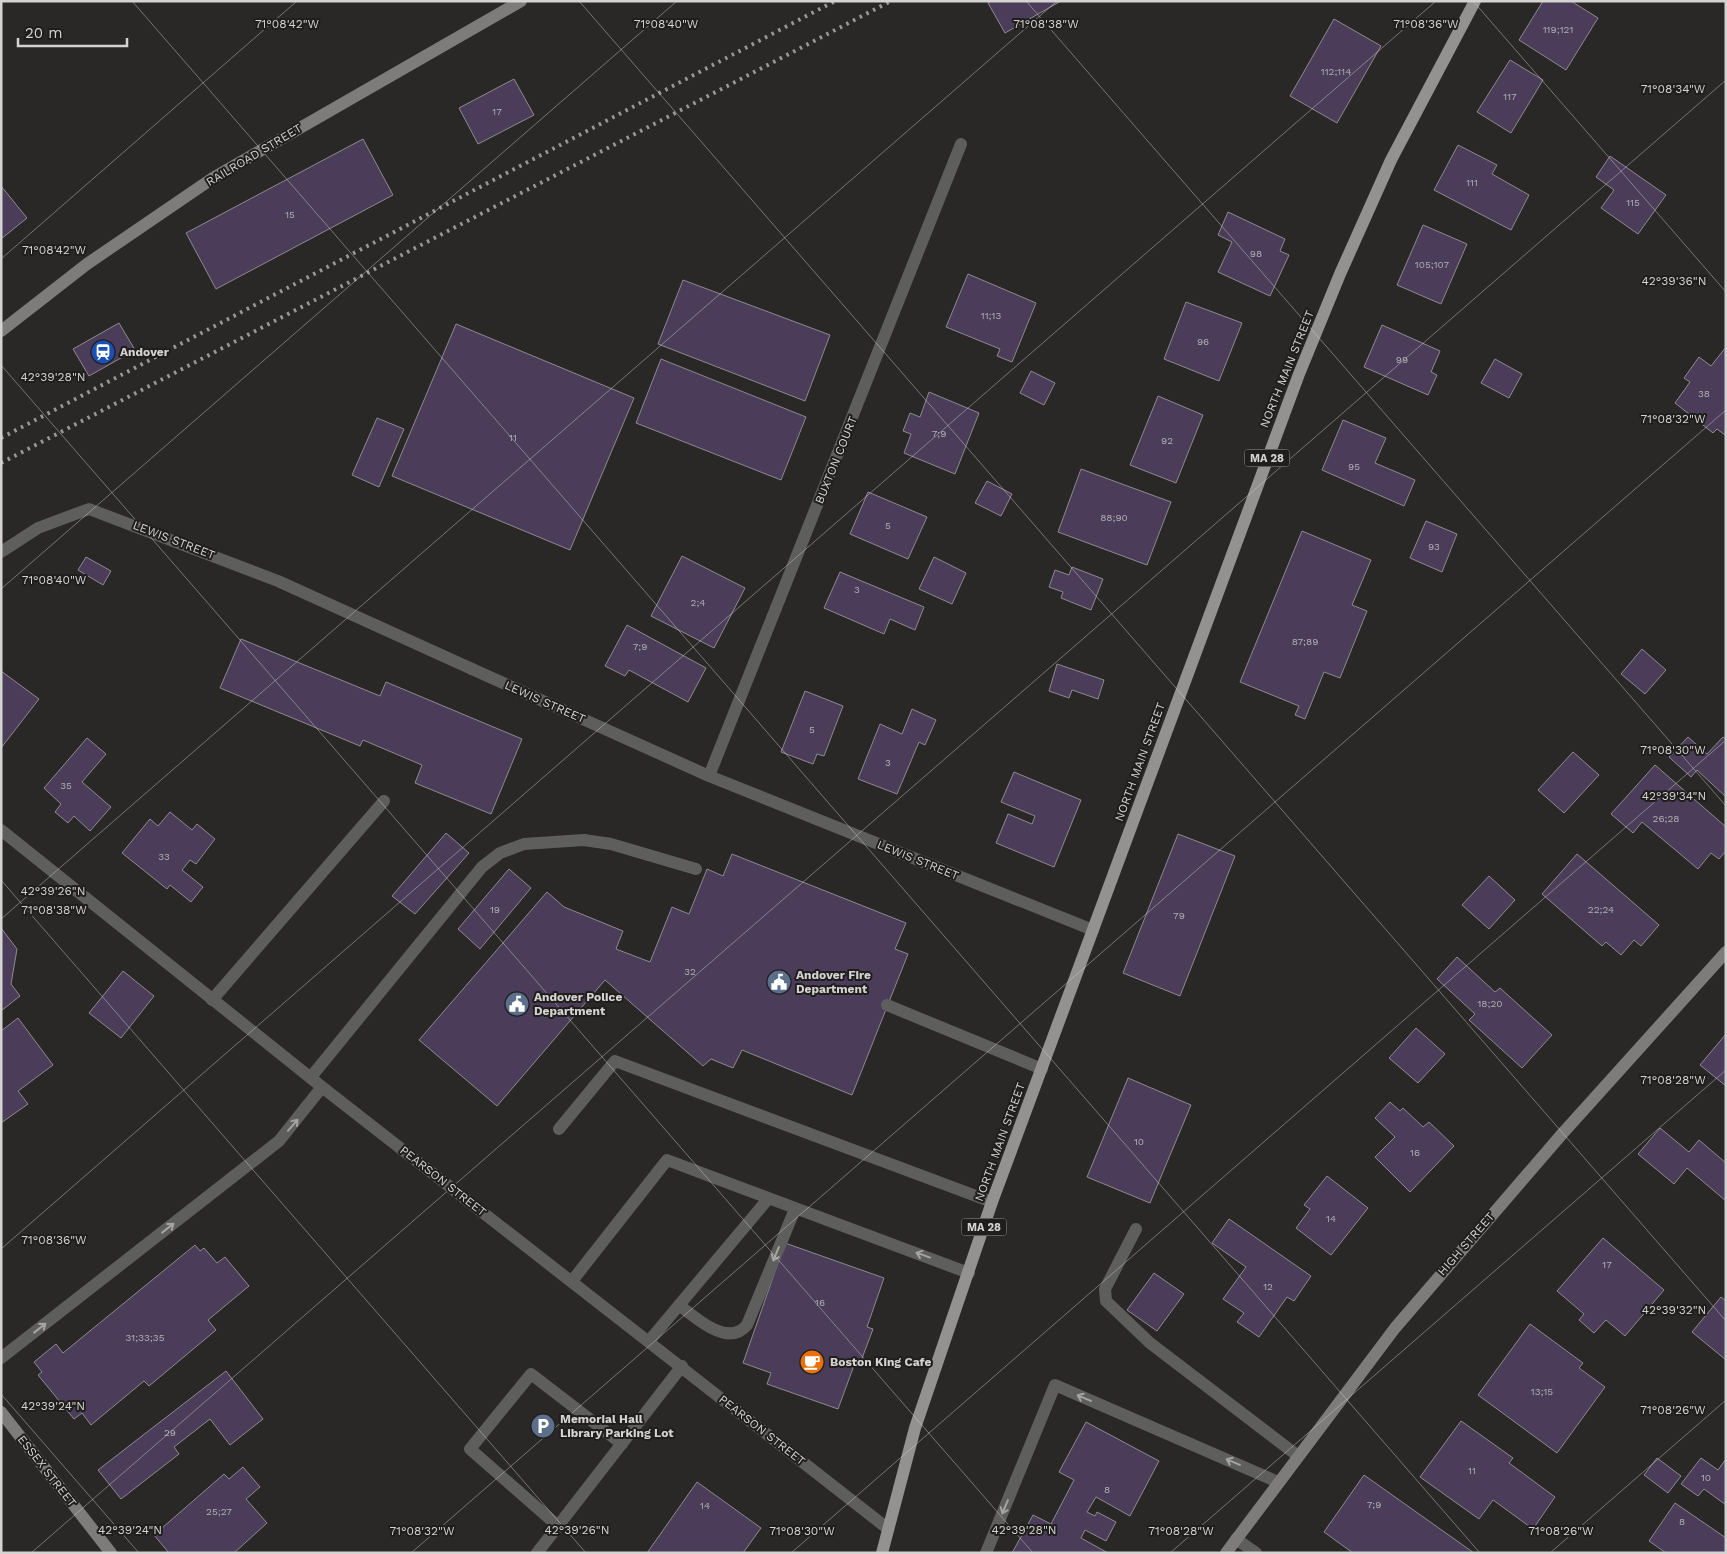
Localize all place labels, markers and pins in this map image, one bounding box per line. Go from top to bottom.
station icon: Andover [90,339,116,365]
place label: Andover [120,345,170,359]
place label: Andover Fire Department [796,968,871,996]
public building icon: Andover Fire Department [766,969,792,995]
place label: Andover Police Department [534,990,622,1018]
public building icon: Andover Police Department [504,991,530,1017]
cafe icon: Boston King Cafe [799,1349,825,1375]
place label: Boston King Cafe [830,1355,932,1369]
place label: Memorial Hall Library Parking Lot [560,1412,674,1440]
parking icon: Memorial Hall Library Parking Lot [530,1413,556,1439]

